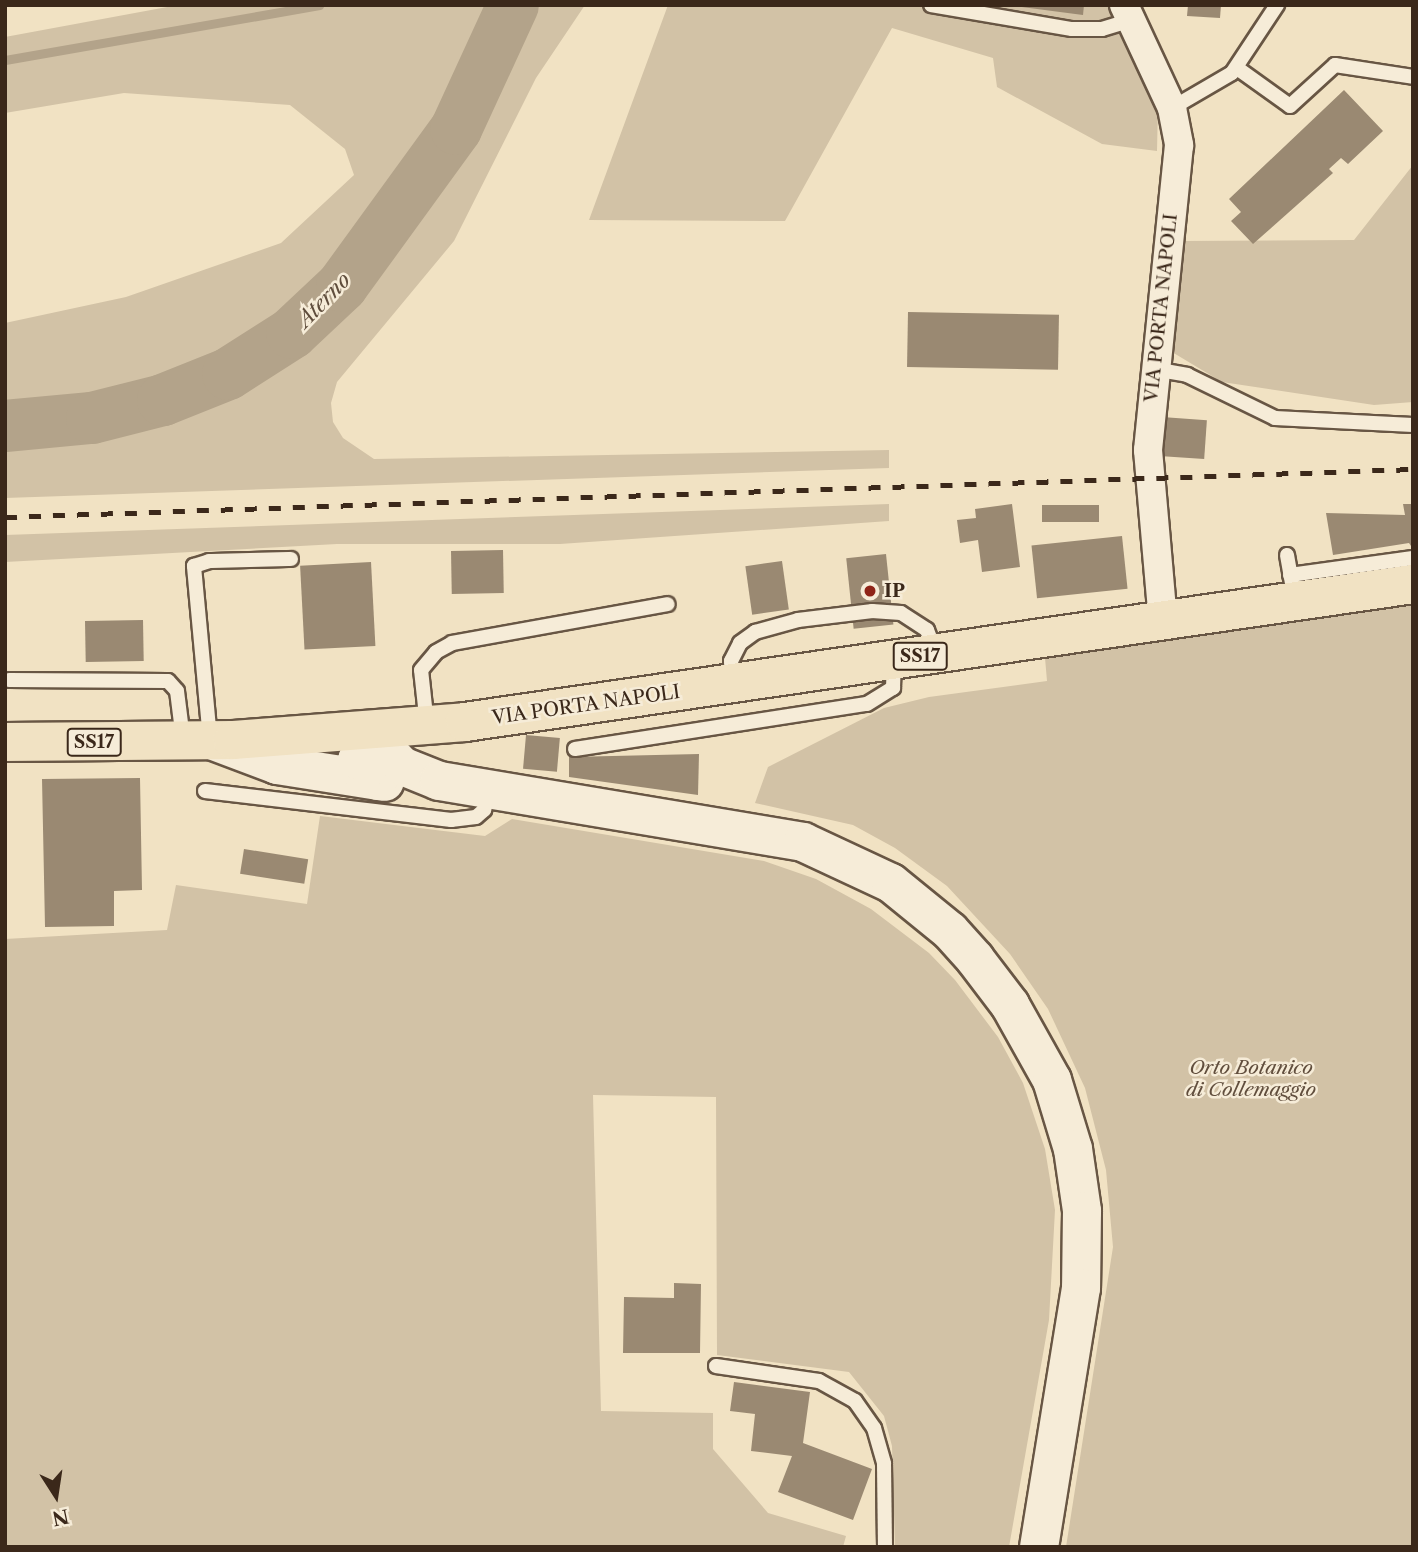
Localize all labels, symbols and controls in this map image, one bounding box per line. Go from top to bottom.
street label: VIA PORTA NAPOLI [1140,212,1182,404]
water label: Aterno [292,268,356,332]
place label: IP [884,580,905,602]
marker: IP [862,583,878,599]
road number: SS17 [892,642,948,670]
street label: VIA PORTA NAPOLI [490,680,682,730]
road number: SS17 [66,728,122,756]
park label: Orto Botanico di Collemaggio [1186,1057,1316,1101]
north arrow [21,1461,91,1531]
text: N [50,1504,71,1530]

